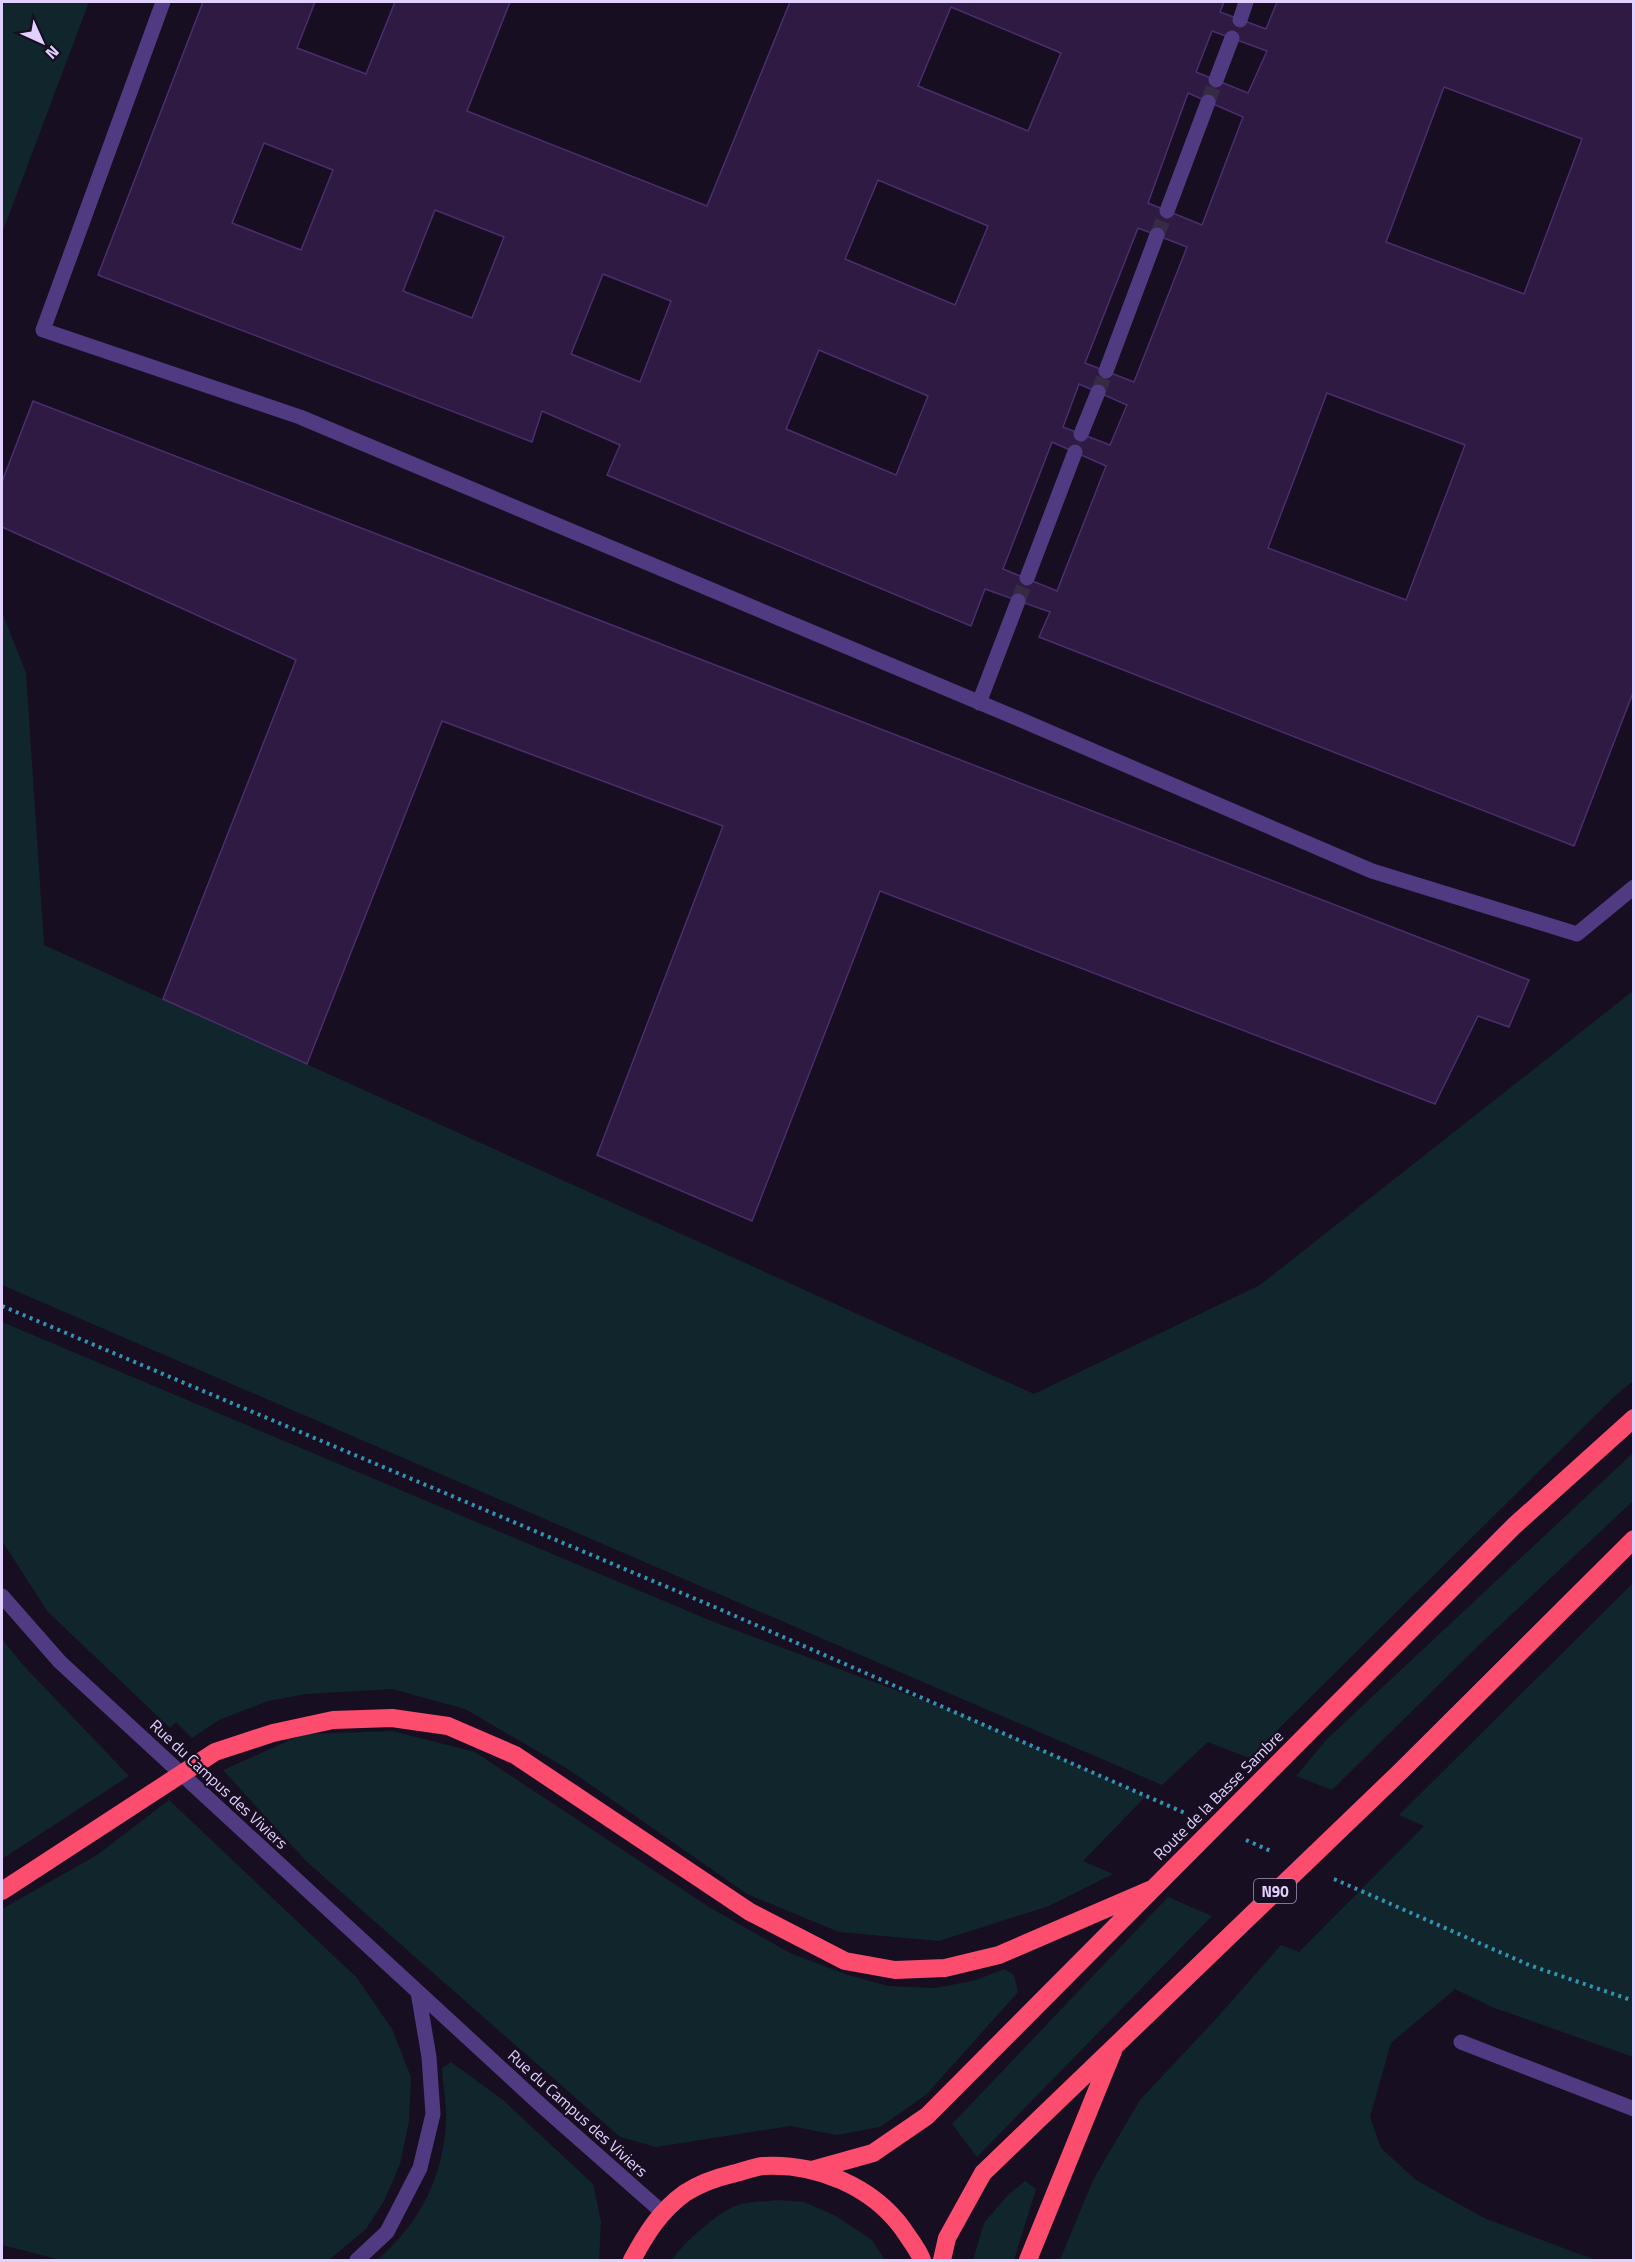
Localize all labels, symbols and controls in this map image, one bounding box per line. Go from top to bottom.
north arrow [12,12,72,72]
text: N [40,40,65,65]
street label: Rue du Campus des Viviers [145,1714,293,1854]
street label: Route de la Basse Sambre [1147,1724,1289,1866]
road number: N90 [1254,1879,1296,1903]
street label: Rue du Campus des Viviers [503,2044,653,2182]

